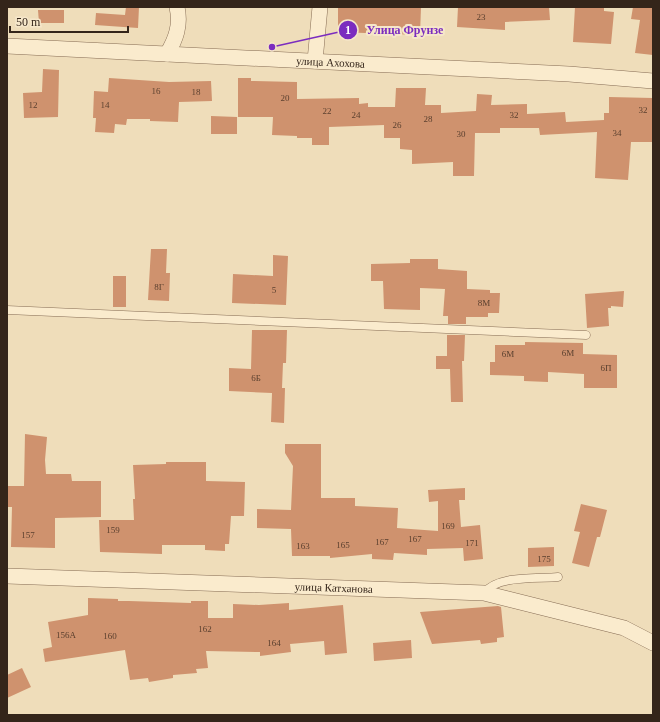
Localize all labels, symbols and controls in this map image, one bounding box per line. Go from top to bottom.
scale bar [10,8,128,34]
house number: 23 [477,12,486,22]
text: 50 m [16,15,41,29]
callout: Улица Фрунзе [338,18,451,42]
text: 1 [345,23,351,37]
text: Улица Фрунзе [367,23,444,37]
street label: улица Ахохова [296,54,365,70]
house number: 16 [152,86,161,96]
house number: 18 [192,87,201,97]
house number: 20 [281,93,290,103]
house number: 12 [29,100,38,110]
house number: 14 [101,100,110,110]
house number: 32 [639,105,648,115]
house number: 22 [323,106,332,116]
house number: 24 [352,110,361,120]
house number: 32 [510,110,519,120]
house number: 28 [424,114,433,124]
house number: 26 [393,120,402,130]
house number: 34 [613,128,622,138]
house number: 30 [457,129,466,139]
house number: 8Г [154,282,164,292]
house number: 5 [272,285,277,295]
house number: 8М [478,298,490,308]
house number: 6М [562,348,574,358]
house number: 6М [502,349,514,359]
house number: 6П [601,363,612,373]
house number: 6Б [251,373,261,383]
house number: 169 [441,521,455,531]
house number: 159 [106,525,120,535]
house number: 157 [21,530,35,540]
house number: 167 [408,534,422,544]
house number: 167 [375,537,389,547]
house number: 171 [465,538,479,548]
house number: 165 [336,540,350,550]
house number: 163 [296,541,310,551]
house number: 175 [537,554,551,564]
street label: улица Катханова [295,580,373,595]
house number: 162 [198,624,212,634]
house number: 156А [56,630,77,640]
house number: 160 [103,631,117,641]
house number: 164 [267,638,281,648]

